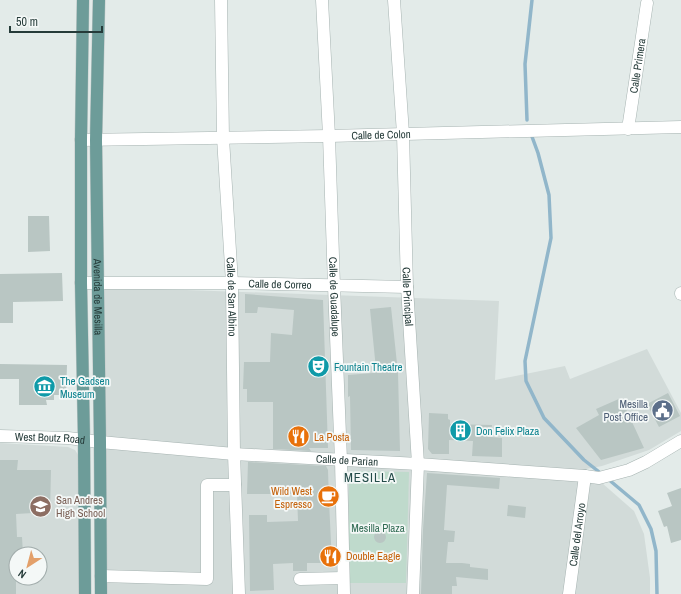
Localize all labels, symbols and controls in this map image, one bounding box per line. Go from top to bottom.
scale bar [10,8,102,34]
text: 50 m [16,14,38,30]
street label: Calle Primera [626,37,649,94]
street label: Calle de Colon [351,127,411,142]
street label: Avenida de Mesilla [91,257,106,335]
street label: Calle de San Albino [223,257,240,337]
street label: Calle de Guadalupe [326,257,343,337]
street label: Calle Principal [399,267,416,326]
street label: Calle de Correo [248,276,312,292]
theatre icon: Fountain Theatre [305,354,331,380]
place label: Fountain Theatre [334,360,403,374]
museum icon: The Gadsen Museum [32,374,58,400]
place label: The Gadsen Museum [60,374,110,401]
place label: Mesilla Post Office [604,397,648,424]
public building icon: Mesilla Post Office [650,397,676,423]
building icon: Don Felix Plaza [447,418,473,444]
restaurant icon: La Posta [285,424,311,450]
place label: Don Felix Plaza [476,424,539,438]
street label: West Boutz Road [15,429,86,447]
place label: La Posta [314,430,350,444]
street label: Calle de Parian [316,451,379,469]
district label: MESILLA [344,469,396,486]
place label: Wild West Espresso [271,484,312,511]
cafe icon: Wild West Espresso [315,484,341,510]
school or university icon: San Andres High School [27,493,53,519]
place label: San Andres High School [56,493,105,520]
street label: Calle del Arroyo [566,502,588,567]
park label: Mesilla Plaza [351,521,405,535]
restaurant icon: Double Eagle [317,543,343,569]
north arrow [8,546,48,586]
place label: Double Eagle [346,549,400,563]
text: N [15,567,29,582]

